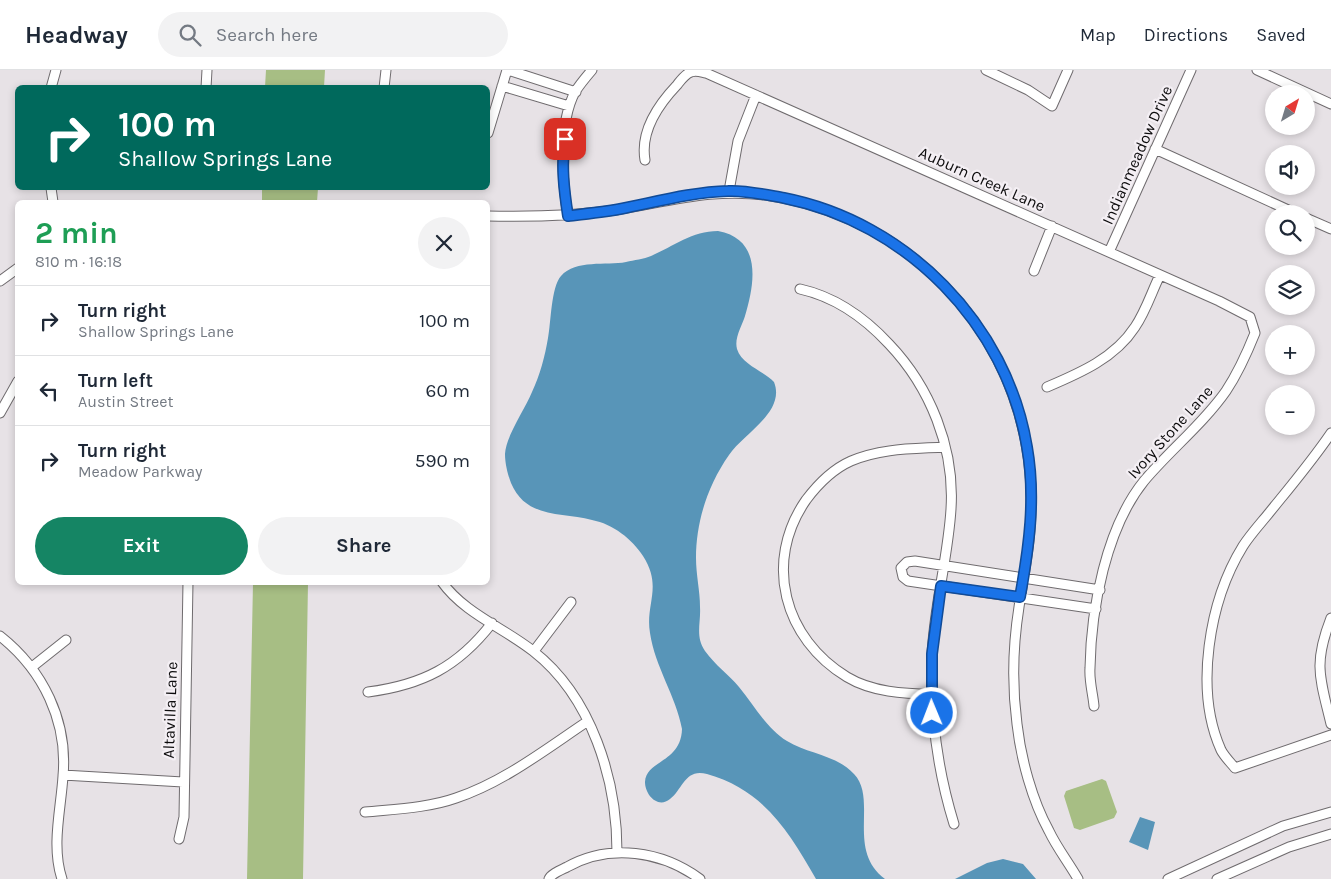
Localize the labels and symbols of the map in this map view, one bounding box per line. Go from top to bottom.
street label: Indianmeadow Drive [1098,83,1176,227]
north arrow [1265,85,1315,135]
pin [544,118,586,160]
street label: Auburn Creek Lane [916,143,1048,215]
street label: Ivory Stone Lane [1123,382,1217,482]
street label: Altavilla Lane [159,661,181,759]
position arrow [905,686,957,738]

